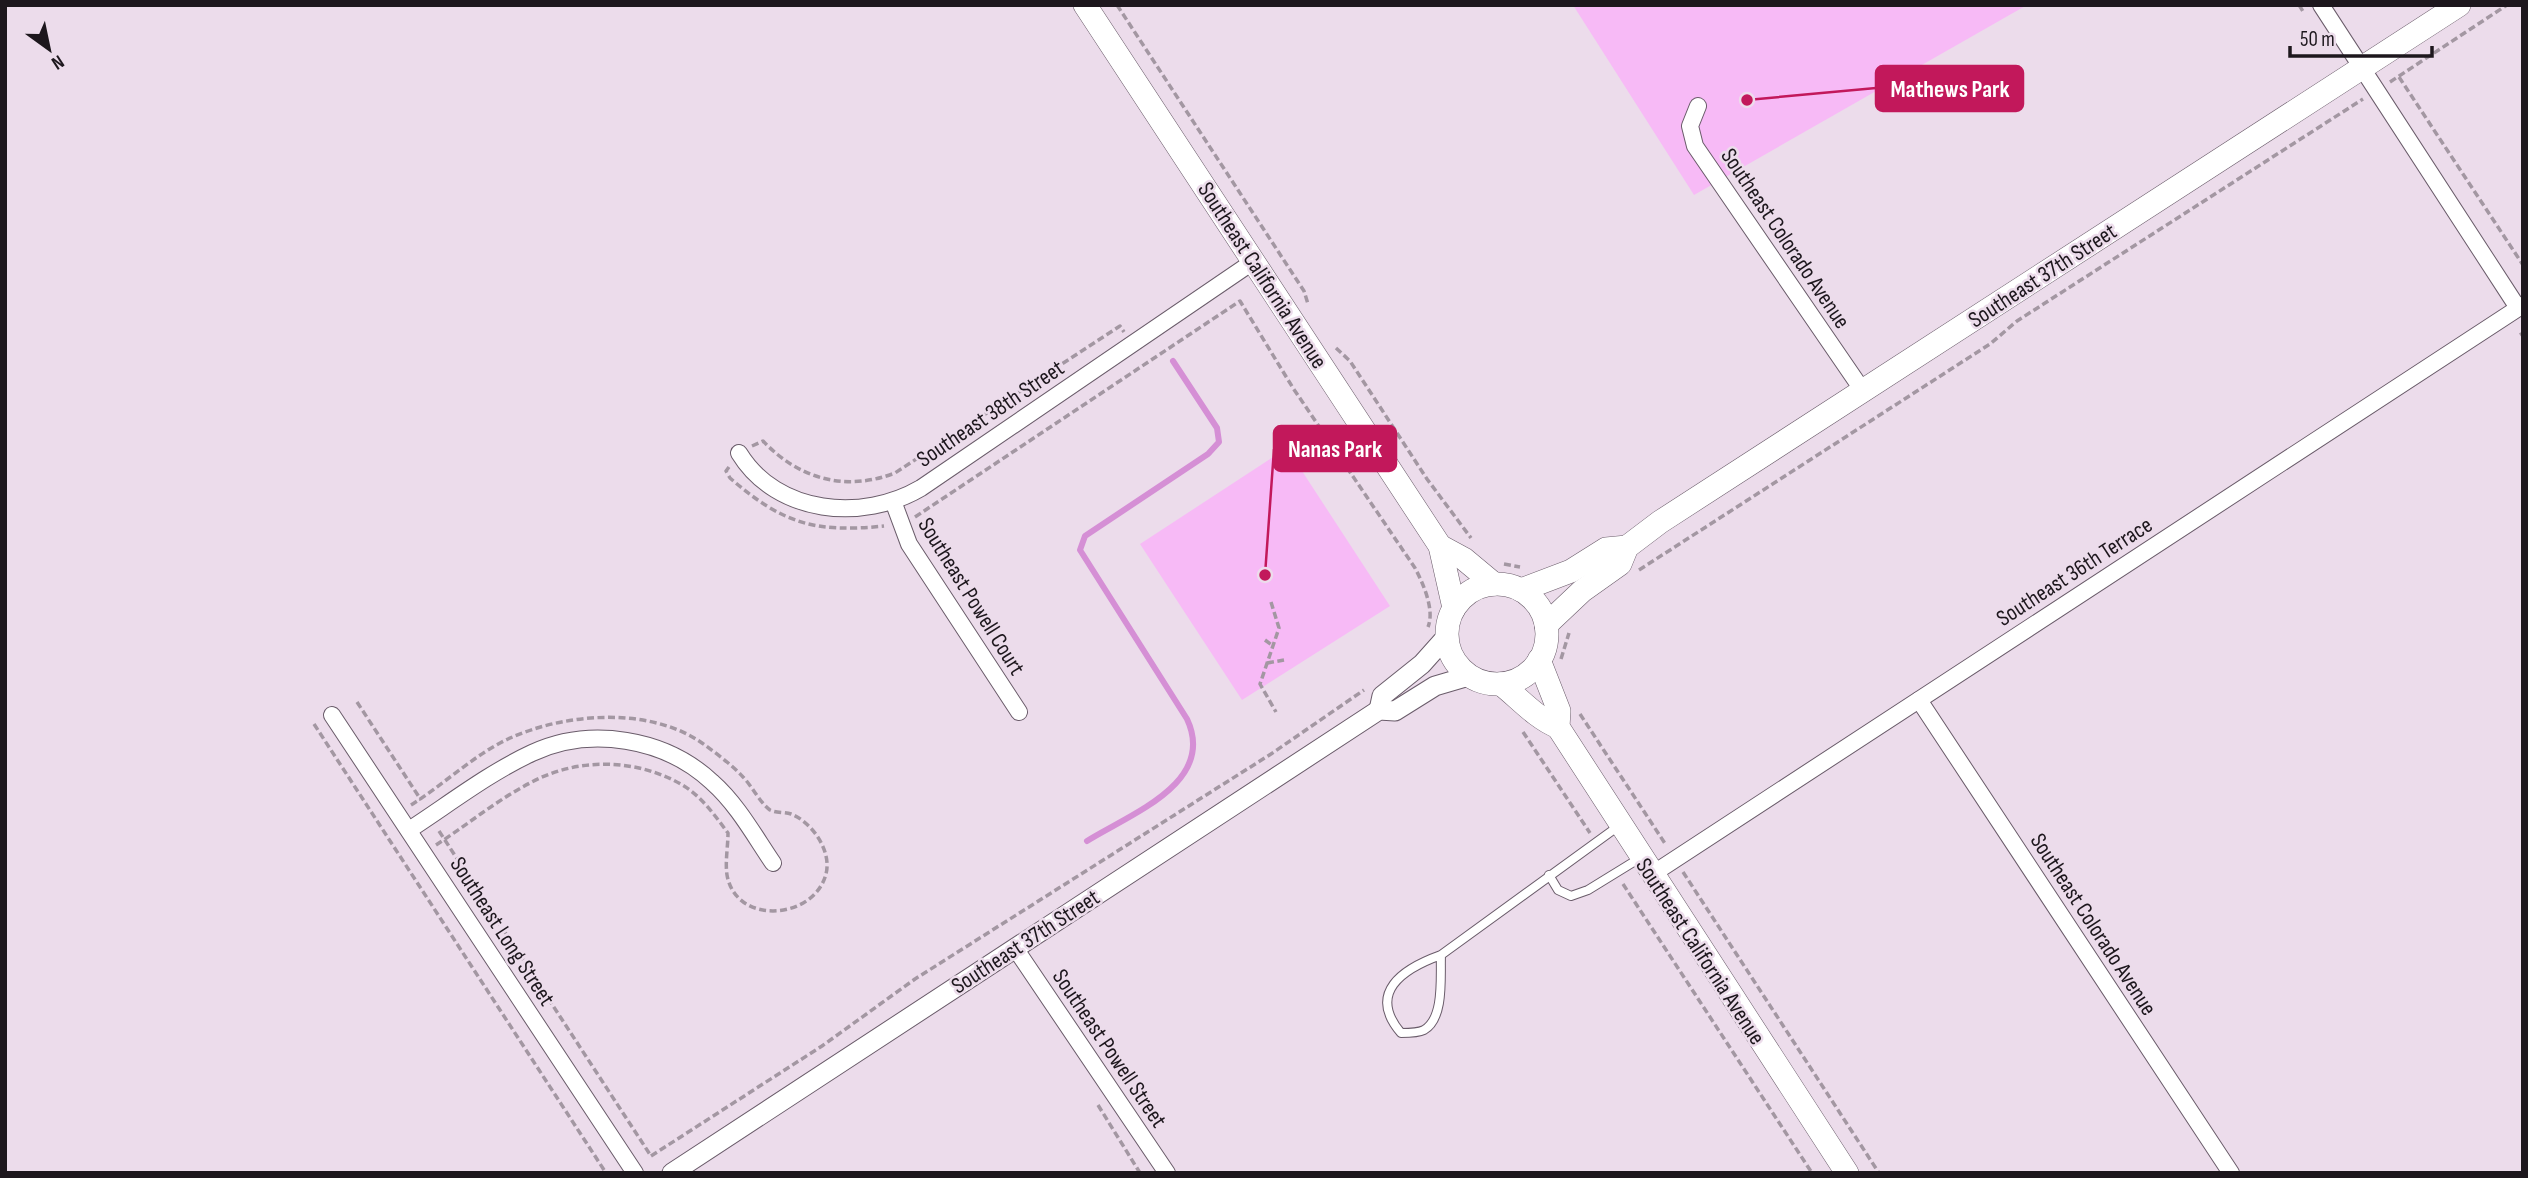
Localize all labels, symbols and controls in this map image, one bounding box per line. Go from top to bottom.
north arrow [14,14,84,84]
scale bar [2290,14,2432,58]
text: 50 m [2300,27,2335,52]
text: N [47,50,68,74]
callout: Mathews Park [1876,66,2023,111]
text: Mathews Park [1890,75,2010,104]
street label: Southeast Colorado Avenue [1714,143,1856,334]
street label: Southeast California Avenue [1191,177,1333,374]
street label: Southeast 37th Street [1963,218,2122,334]
street label: Southeast 38th Street [912,354,1070,473]
callout: Nanas Park [1274,426,1396,471]
text: Nanas Park [1288,435,1382,464]
street label: Southeast 36th Terrace [1991,511,2158,633]
street label: Southeast Powell Court [911,513,1031,680]
street label: Southeast Colorado Avenue [2024,828,2162,1021]
street label: Southeast Long Street [444,852,561,1011]
street label: Southeast California Avenue [1629,853,1771,1050]
street label: Southeast 37th Street [946,884,1105,1000]
street label: Southeast Powell Street [1046,964,1172,1133]

